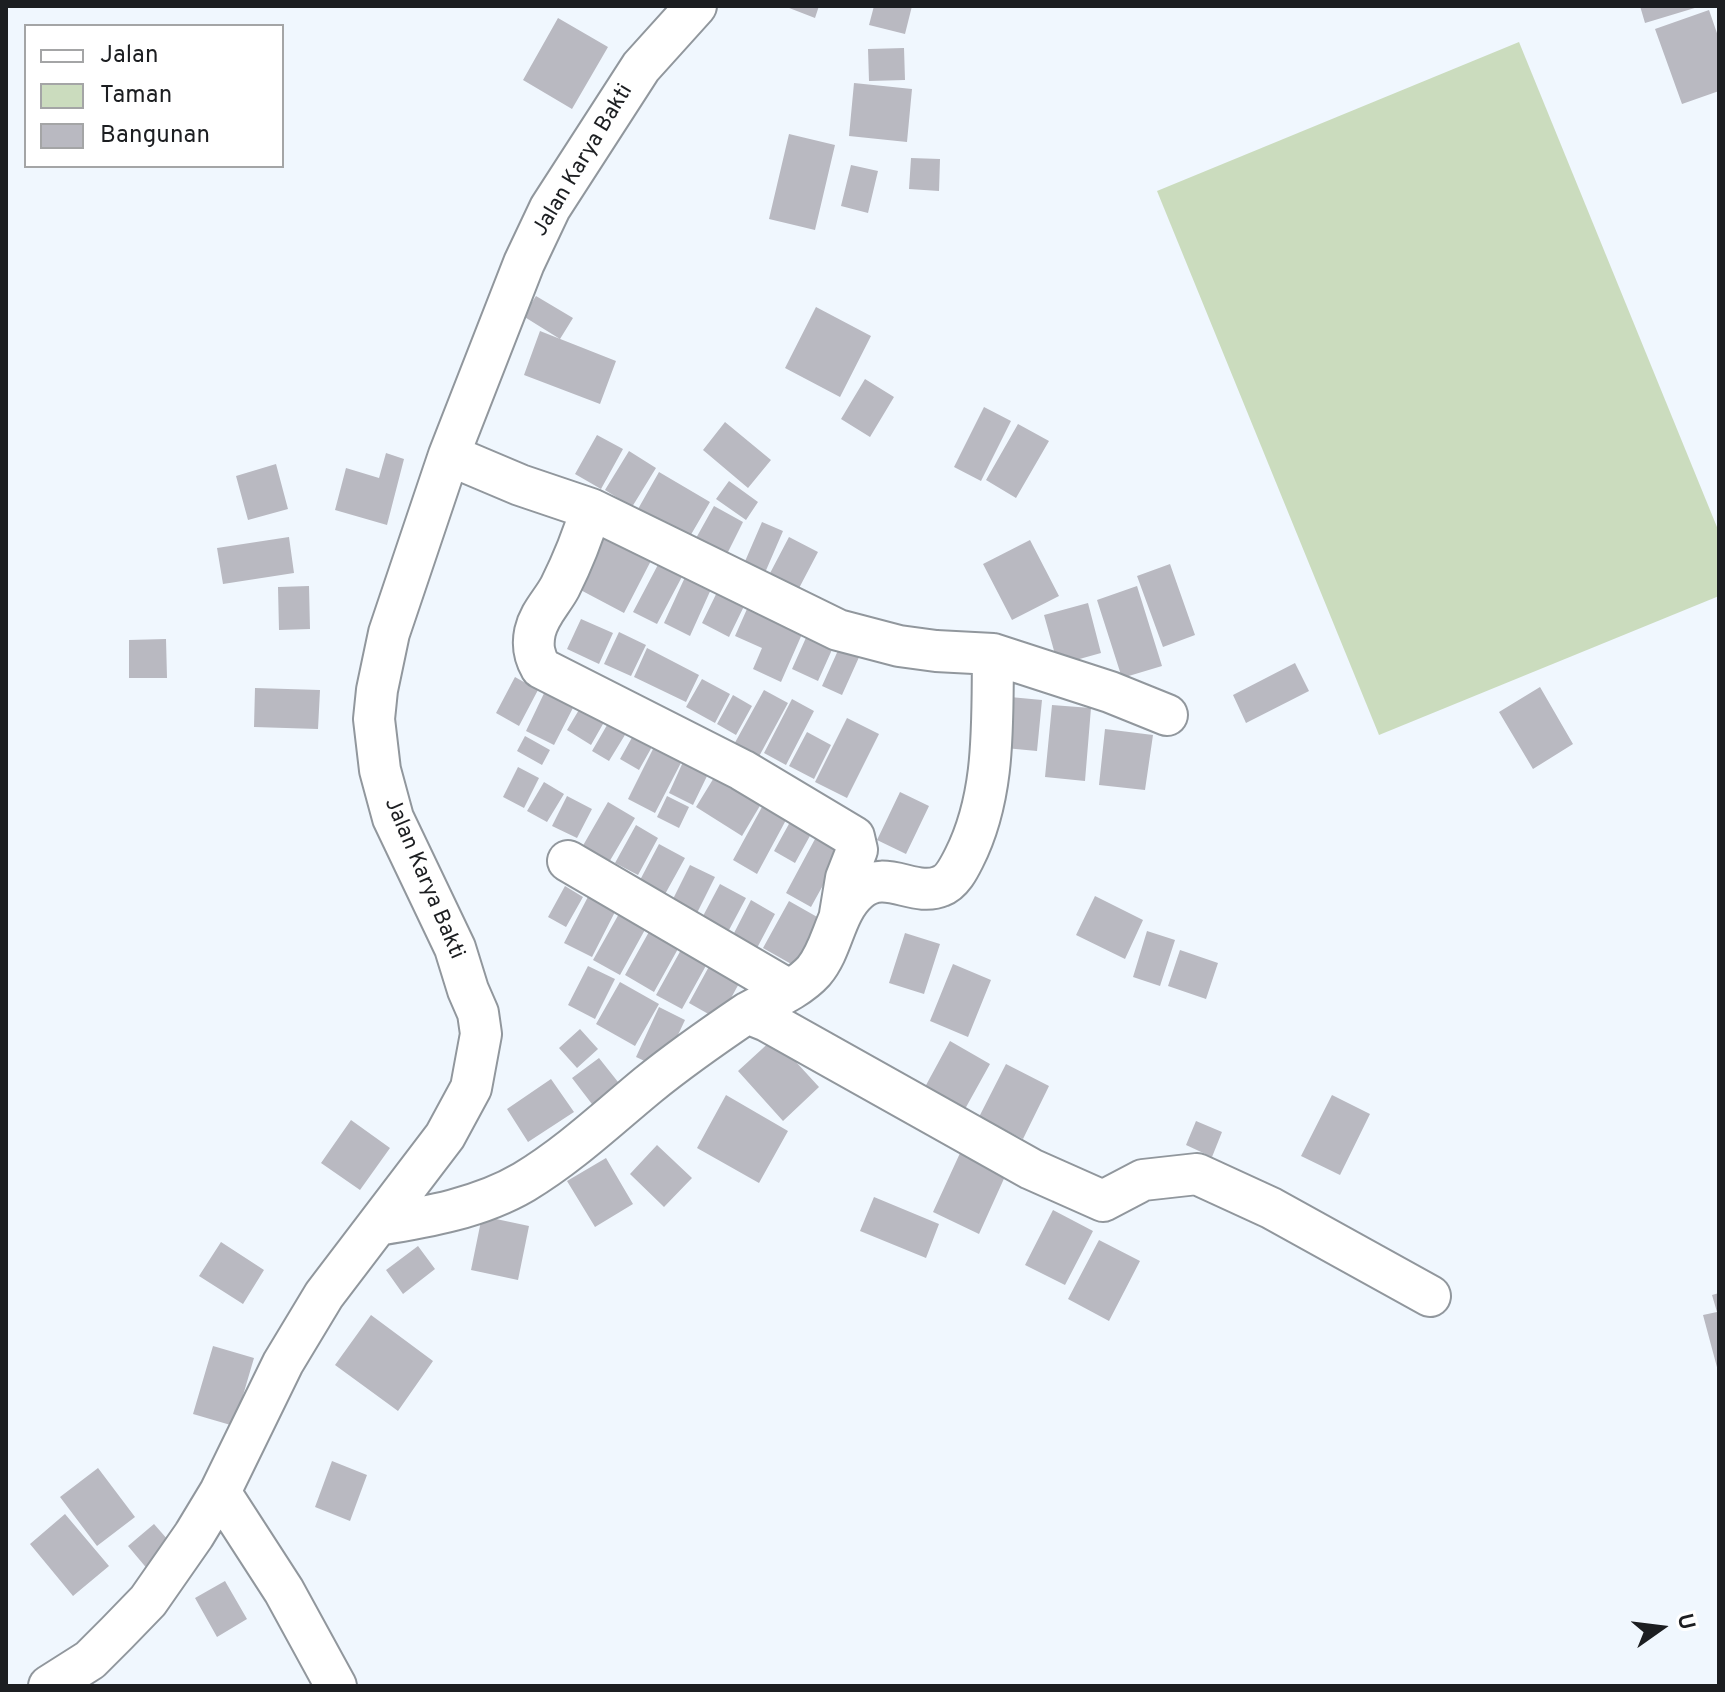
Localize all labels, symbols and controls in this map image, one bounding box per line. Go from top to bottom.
legend [24,24,284,168]
text: Jalan [100,41,158,71]
street label: Jalan Karya Bakti [528,80,640,242]
text: Taman [100,81,172,111]
text: Bangunan [100,121,210,151]
street label: Jalan Karya Bakti [377,794,469,964]
north arrow [1621,1588,1701,1668]
text: U [1670,1611,1700,1633]

